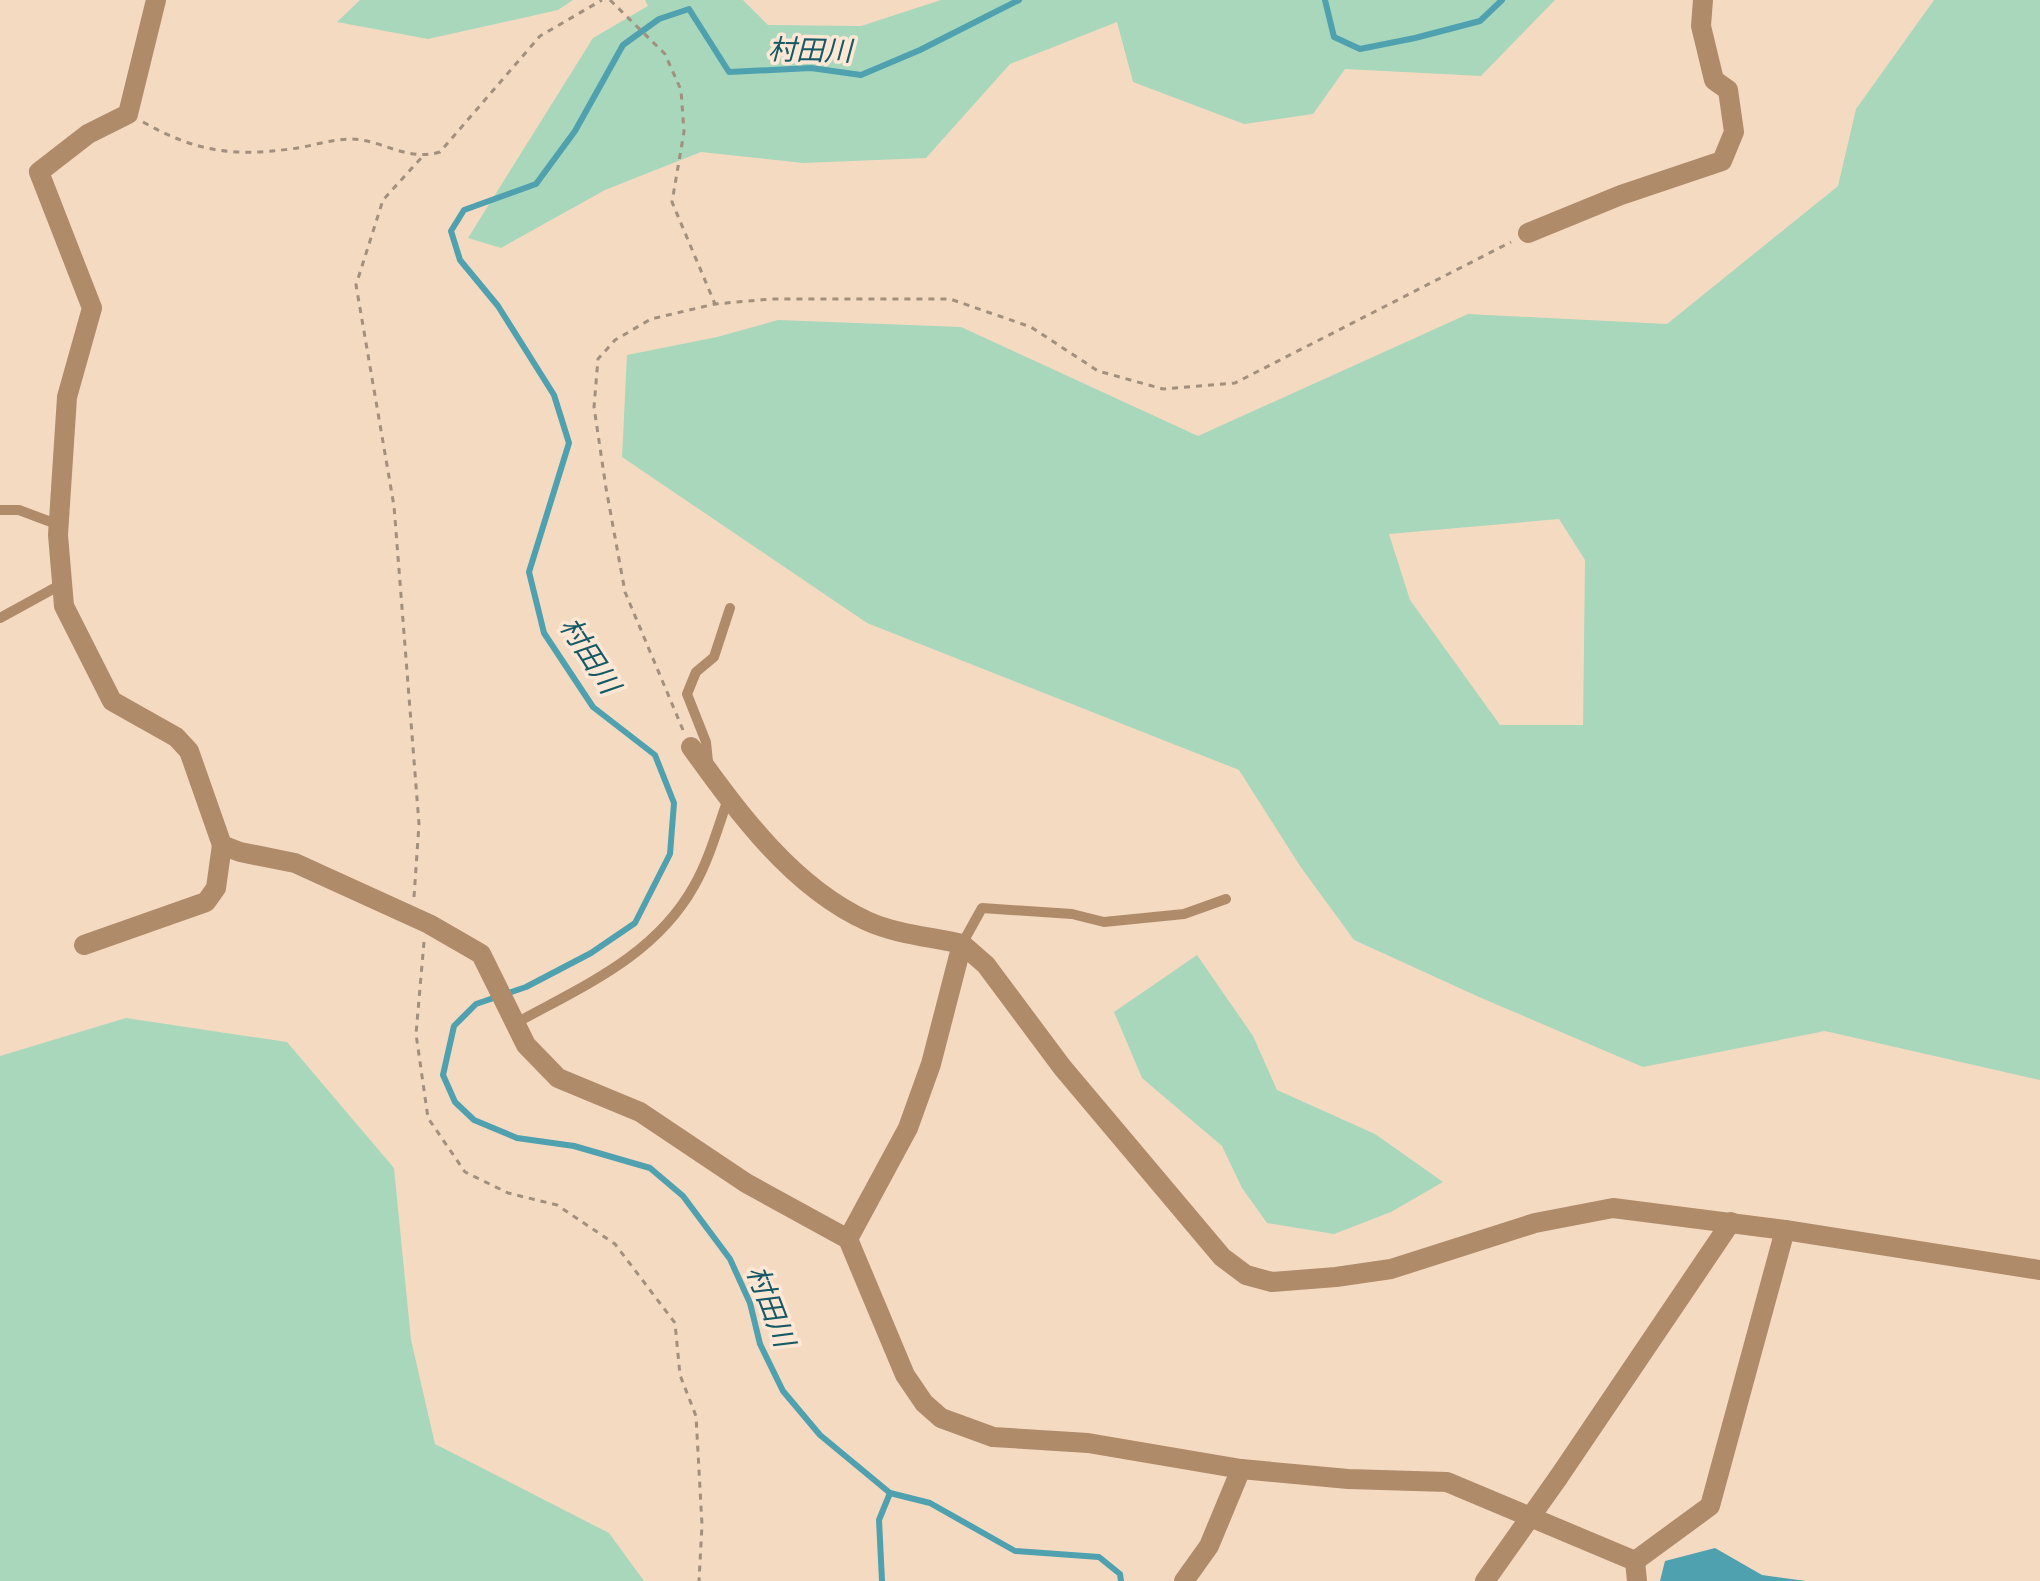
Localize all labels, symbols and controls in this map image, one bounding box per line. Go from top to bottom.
water label: 村田川 [768,33,855,68]
water label: 村田川 [553,611,628,702]
water label: 村田川 [740,1261,802,1354]

